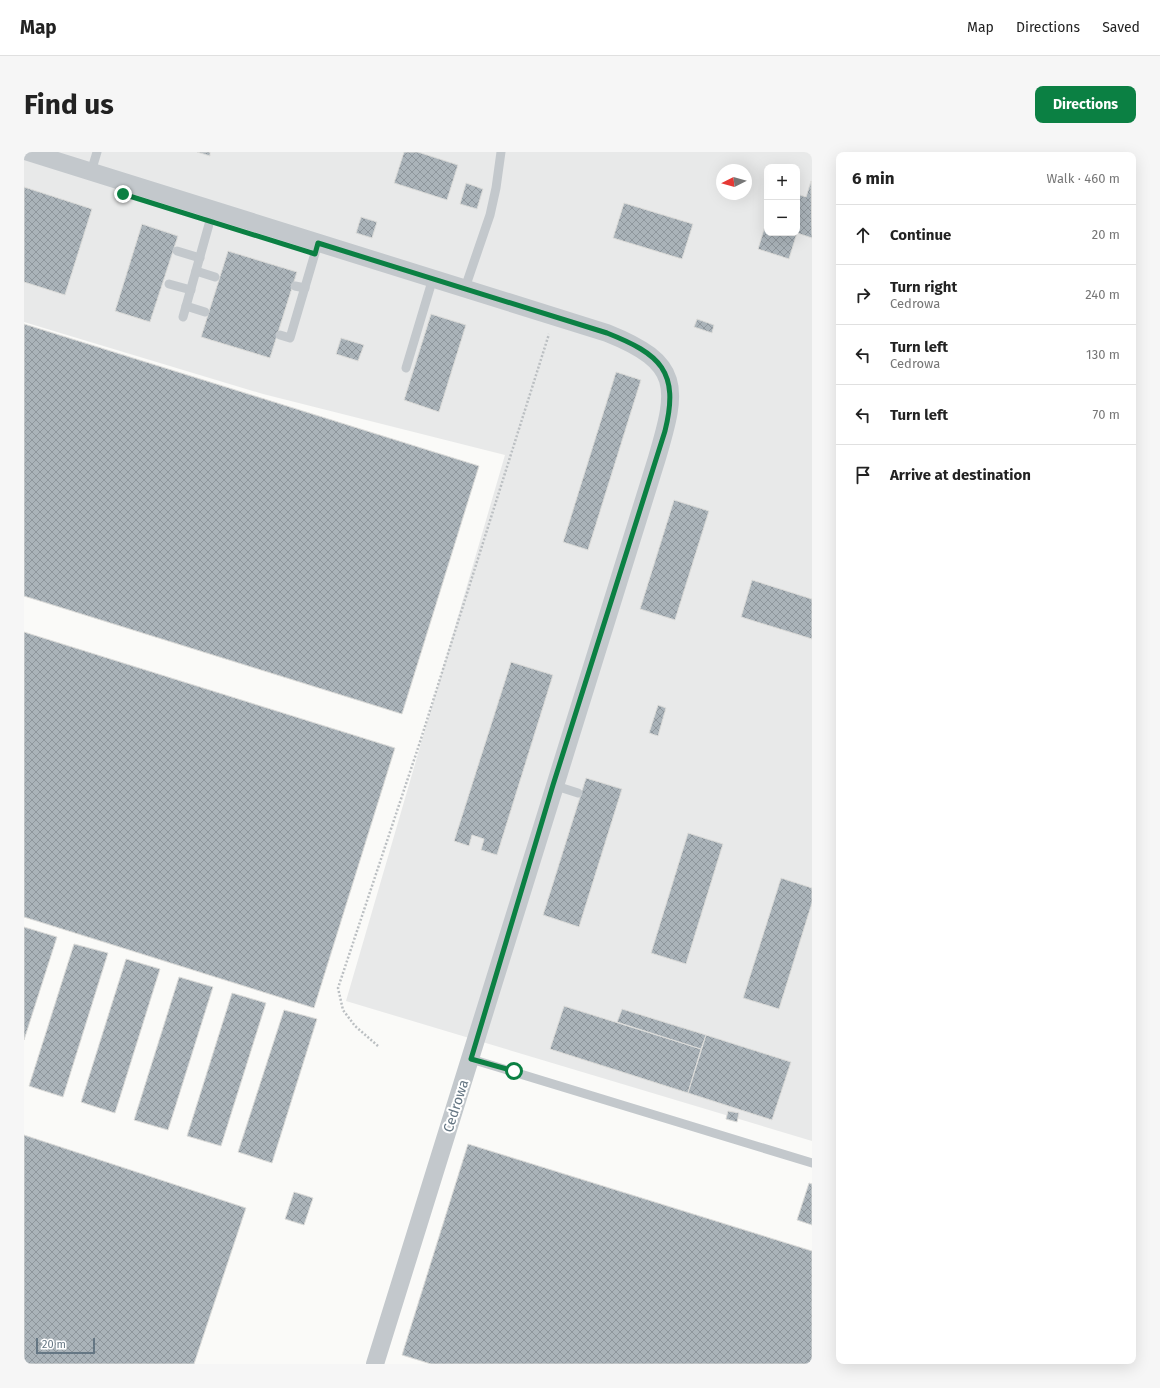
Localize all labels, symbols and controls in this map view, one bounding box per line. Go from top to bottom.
text: Map [20,16,57,39]
text: Map [967,19,994,36]
text: Directions [1016,19,1080,36]
text: Saved [1102,19,1140,36]
button: Directions [1035,86,1136,123]
text: Find us [24,88,114,121]
north arrow [716,164,752,200]
map controls [764,164,800,236]
button: + [764,164,800,200]
text: 6 min [852,168,895,189]
text: Walk · 460 m [1047,171,1120,186]
route end [114,185,132,203]
button: − [764,200,800,236]
icon: ahead [852,224,874,246]
text: Continue [890,226,951,244]
text: 20 m [1092,227,1120,242]
text: Turn right [890,278,957,296]
icon: right [852,284,874,306]
text: 240 m [1085,287,1120,302]
text: Cedrowa [890,296,940,311]
text: Turn left [890,338,948,356]
icon: left [852,344,874,366]
text: 130 m [1086,347,1120,362]
text: Cedrowa [890,356,940,371]
icon: left [852,404,874,426]
text: Turn left [890,406,948,424]
text: 70 m [1093,407,1120,422]
icon: arrive [852,464,874,486]
text: Arrive at destination [890,466,1031,484]
route start [505,1062,523,1080]
street label: Cedrowa [440,1078,472,1134]
scale bar [36,1336,95,1355]
text: 20 m [42,1338,66,1351]

